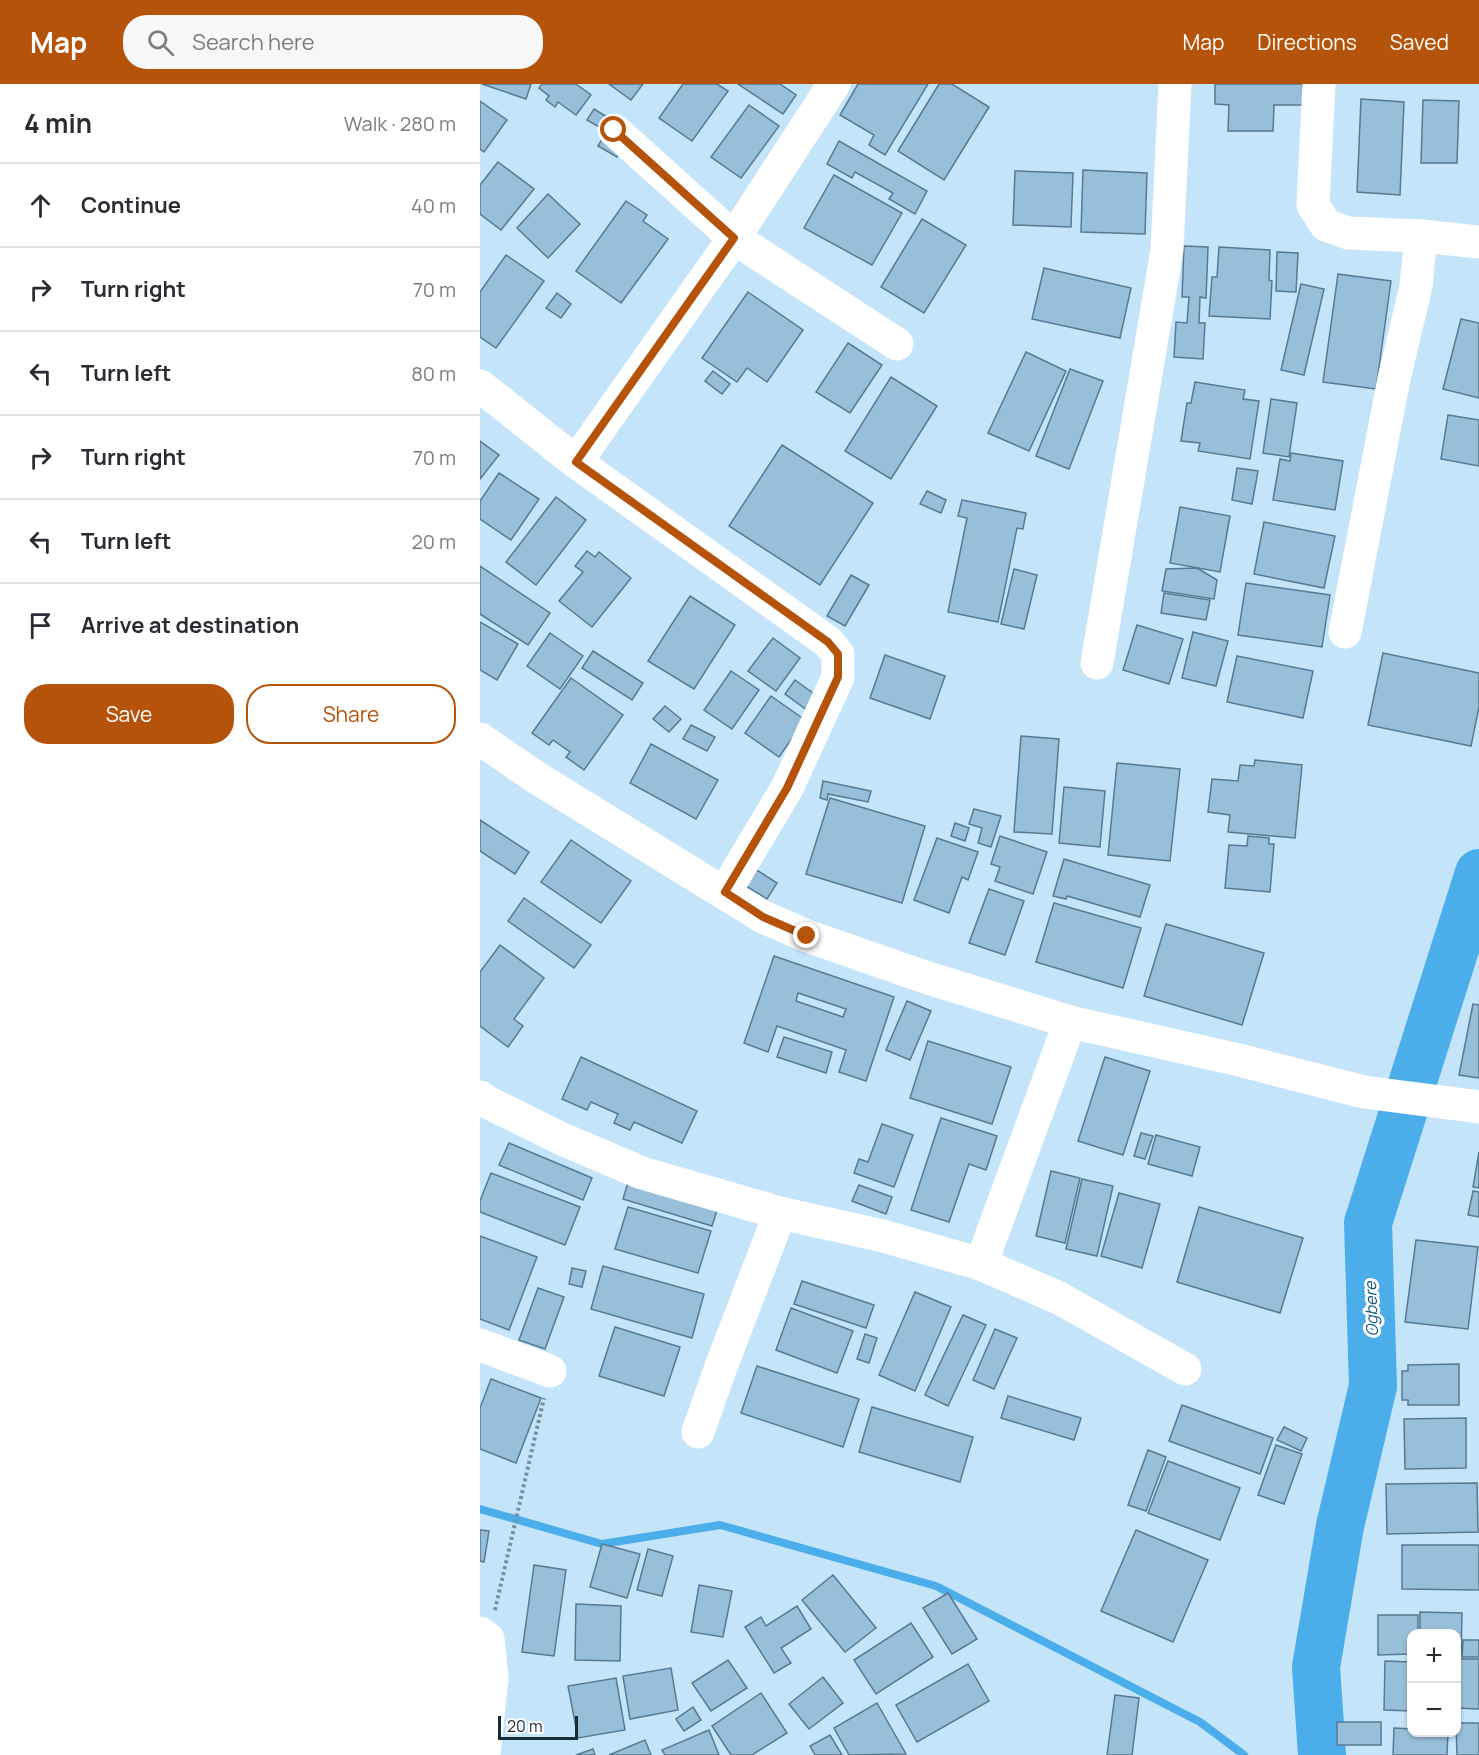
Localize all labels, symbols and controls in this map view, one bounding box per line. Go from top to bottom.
search box [123,15,543,69]
text: Map [30,23,87,61]
icon: search [144,26,177,59]
text: Search here [192,27,315,57]
text: Map [1183,28,1224,56]
text: Directions [1257,28,1357,56]
text: Saved [1390,28,1449,56]
text: 4 min [24,105,92,141]
text: Walk · 280 m [344,110,456,137]
route start [600,116,626,142]
icon: ahead [24,189,57,222]
text: Continue [81,190,181,220]
text: 40 m [411,192,456,219]
icon: right [24,273,57,306]
text: Turn right [81,274,186,304]
text: 70 m [413,276,456,303]
icon: left [24,357,57,390]
text: Turn left [81,358,171,388]
text: 80 m [411,360,456,387]
icon: right [24,441,57,474]
text: Turn right [81,442,186,472]
text: 70 m [413,444,456,471]
icon: left [24,525,57,558]
text: Turn left [81,526,171,556]
text: 20 m [411,528,456,555]
icon: arrive [24,609,57,642]
text: Arrive at destination [81,610,299,640]
button: Save [24,684,234,744]
button: Share [246,684,456,744]
route end [793,922,819,948]
water label: Ogbere [1359,1280,1383,1337]
map controls [1407,1629,1461,1737]
button: + [1407,1629,1461,1683]
button: − [1407,1683,1461,1737]
scale bar [498,1713,578,1740]
text: 20 m [507,1715,543,1737]

